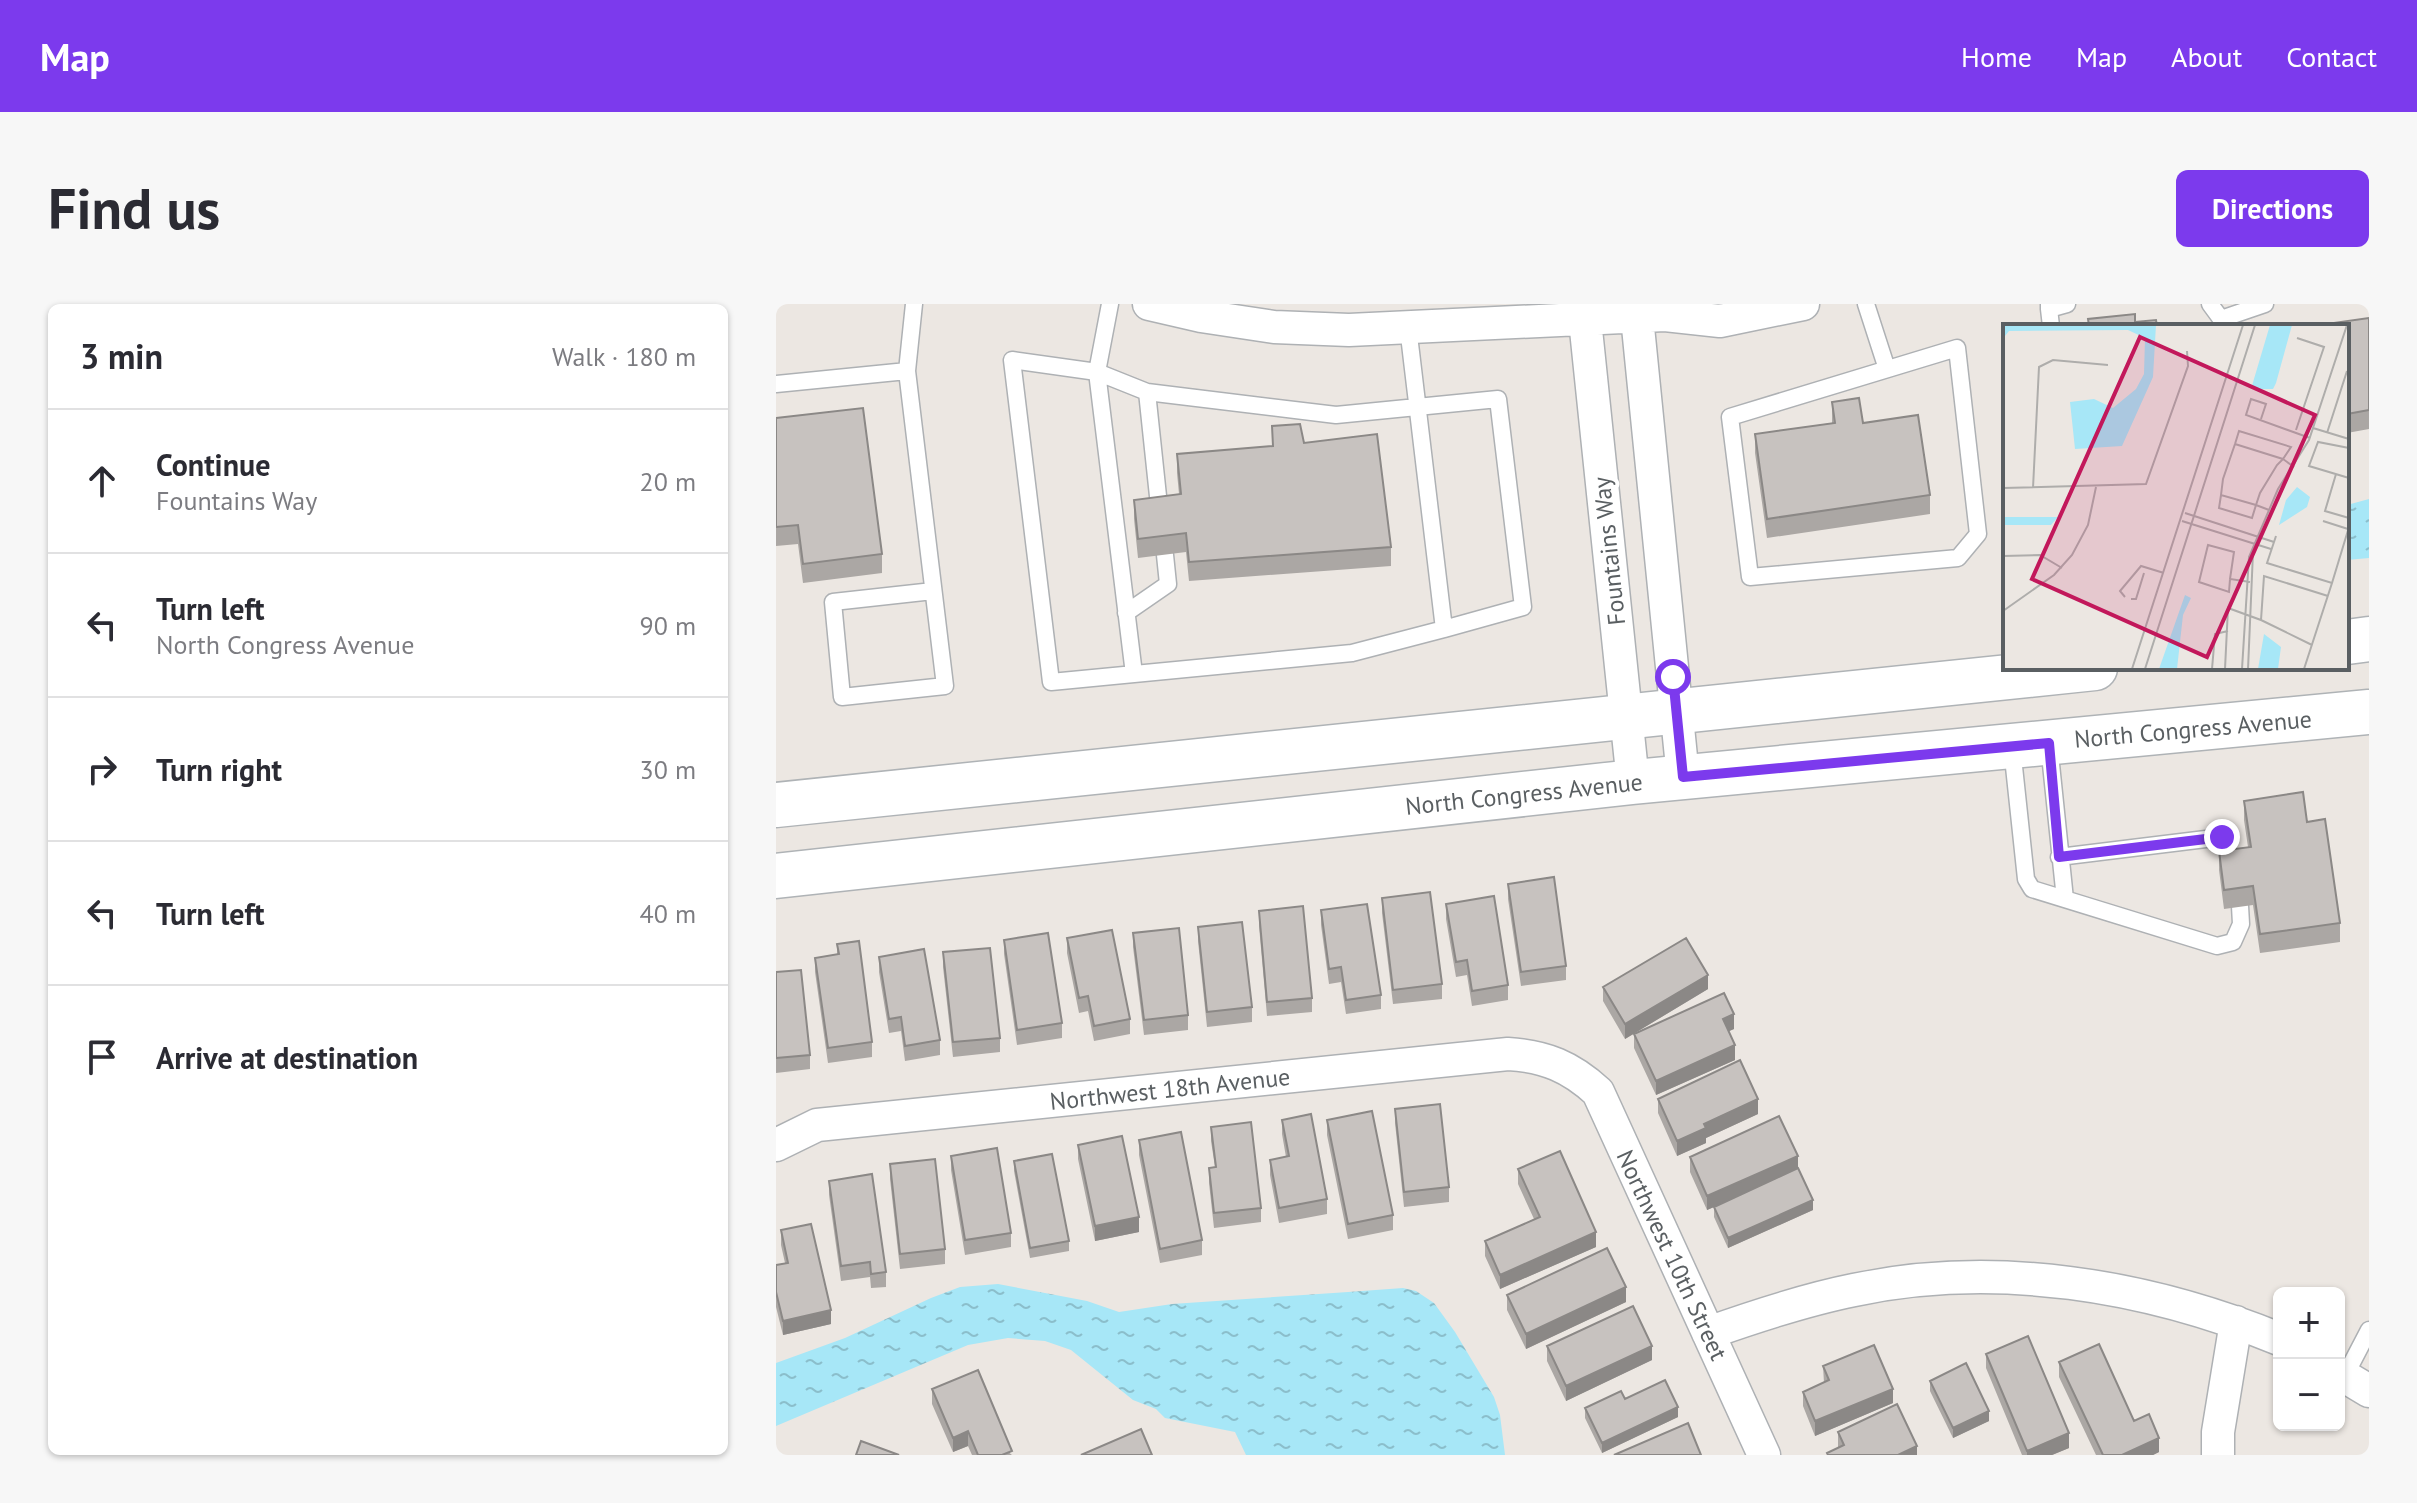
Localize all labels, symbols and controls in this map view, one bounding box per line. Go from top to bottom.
text: Map [40,32,110,81]
text: Home [1961,38,2032,75]
text: Map [2076,38,2127,75]
text: About [2171,38,2242,75]
text: Contact [2286,38,2377,75]
button: Directions [2176,170,2369,247]
text: Find us [48,172,220,244]
inset map [2003,324,2349,670]
text: 3 min [80,334,163,378]
text: Walk · 180 m [552,340,696,373]
text: Continue [156,445,270,484]
icon: ahead [80,459,124,503]
text: 20 m [640,465,696,498]
street label: Fountains Way [1586,475,1632,627]
text: Fountains Way [156,484,317,517]
text: Turn left [156,589,264,628]
icon: left [80,603,124,647]
text: 90 m [640,609,696,642]
text: North Congress Avenue [156,628,414,661]
route start [1655,659,1691,695]
street label: North Congress Avenue [2073,703,2313,755]
icon: right [80,747,124,791]
text: Turn right [156,750,282,789]
text: 30 m [640,753,696,786]
street label: North Congress Avenue [1404,766,1644,822]
route end [2204,819,2240,855]
icon: left [80,891,124,935]
text: Turn left [156,894,264,933]
text: 40 m [640,897,696,930]
icon: arrive [80,1035,124,1079]
text: Arrive at destination [156,1038,418,1077]
street label: Northwest 18th Avenue [1048,1061,1292,1117]
street label: Northwest 10th Street [1610,1145,1734,1365]
map controls [2273,1287,2345,1431]
button: + [2273,1287,2345,1359]
button: − [2273,1359,2345,1431]

